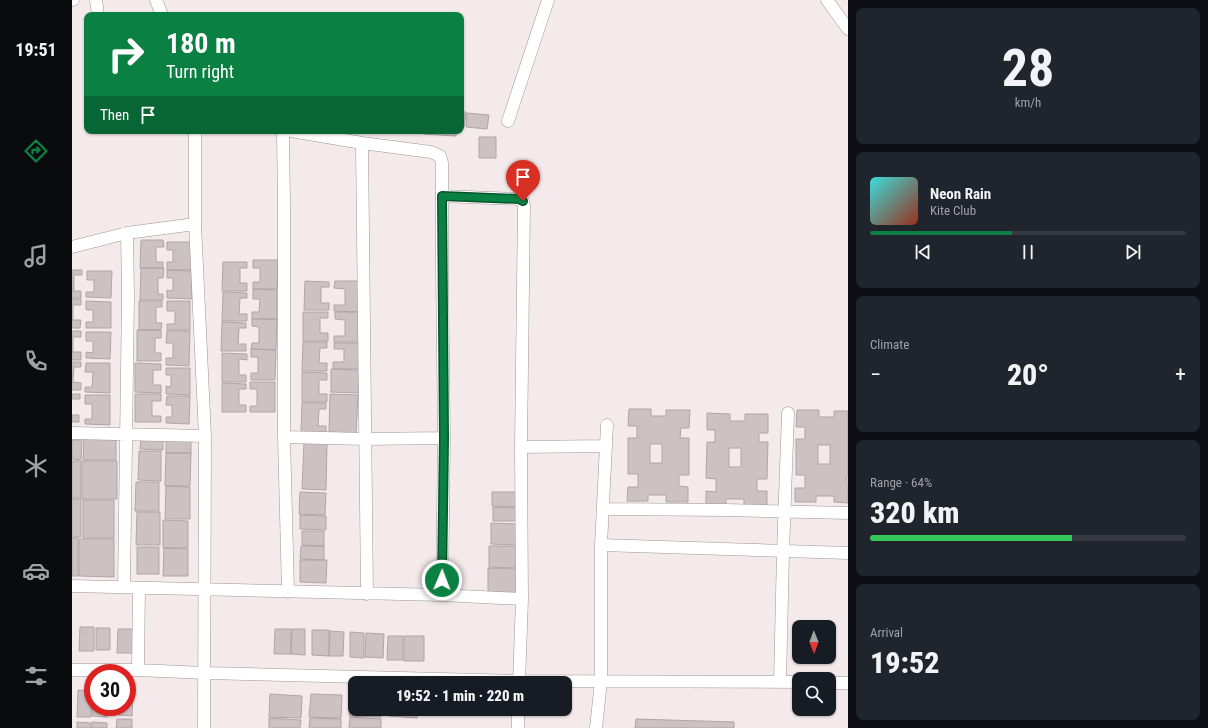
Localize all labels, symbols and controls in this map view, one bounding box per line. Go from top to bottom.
text: 180 m [166,27,236,60]
icon: right [100,28,152,80]
text: 28 [1002,38,1054,99]
text: 19:51 [15,39,57,60]
text: Turn right [166,61,234,82]
text: km/h [1015,95,1041,110]
icon: arrive [137,104,159,126]
text: Then [100,106,129,124]
icon: directions [22,137,50,165]
pin [506,160,540,201]
icon: arrive [512,166,534,188]
text: Neon Rain [930,185,991,203]
text: Kite Club [930,203,976,218]
icon: previous [912,241,934,263]
icon: pause [1017,241,1039,263]
icon: next [1122,241,1144,263]
icon: music [22,242,50,270]
text: Climate [870,337,909,352]
icon: phone [22,347,50,375]
text: 20° [1007,357,1049,392]
text: − [870,362,881,387]
text: + [1175,362,1186,387]
icon: climate [22,452,50,480]
text: Range · 64% [870,475,932,490]
text: 320 km [870,495,959,530]
icon: car [22,557,50,585]
position arrow [421,559,463,601]
north arrow [792,620,836,664]
map controls [792,620,836,716]
text: Arrival [870,625,903,640]
text: 19:52 [870,645,939,680]
icon: filters [22,662,50,690]
speed limit sign: 30 [84,664,136,716]
button: search [792,672,836,716]
text: 19:52 · 1 min · 220 m [396,687,524,705]

